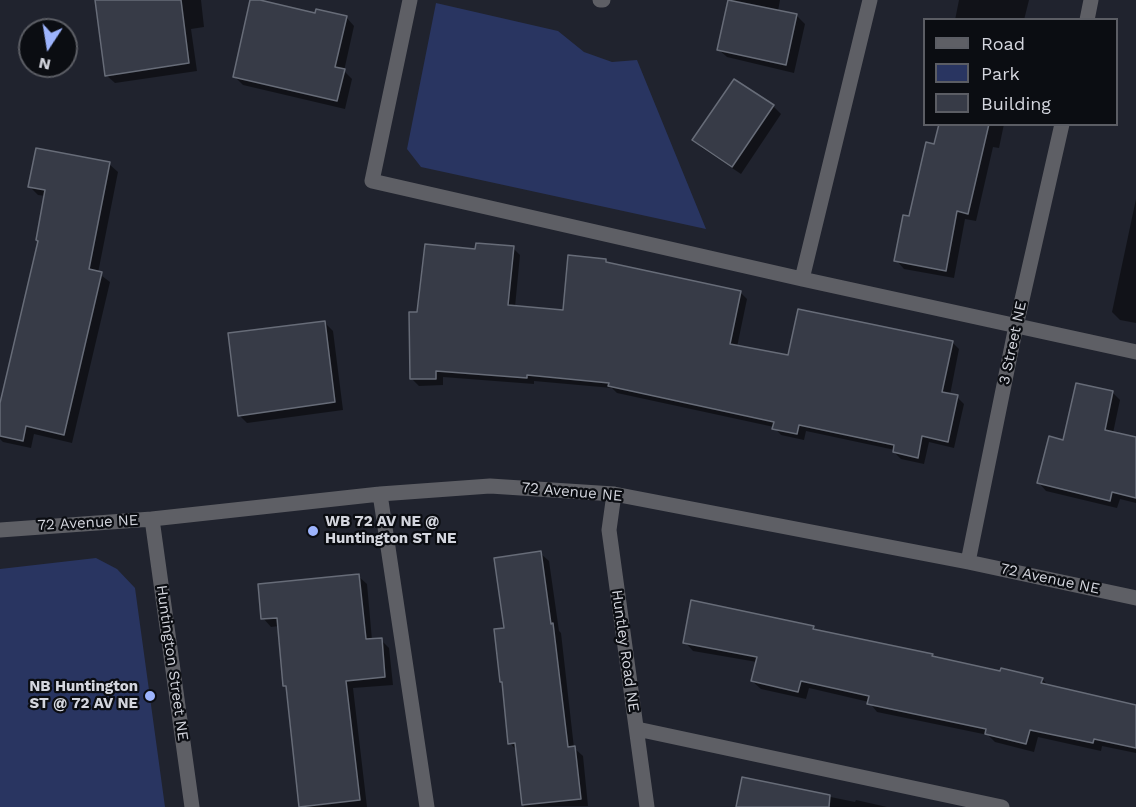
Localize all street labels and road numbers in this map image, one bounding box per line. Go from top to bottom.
street label: 3 Street NE [995,300,1031,386]
street label: 72 Avenue NE [521,479,623,505]
street label: 72 Avenue NE [37,511,139,535]
street label: 72 Avenue NE [999,560,1101,598]
street label: Huntington Street NE [152,584,192,742]
street label: Huntley Road NE [607,589,643,713]

